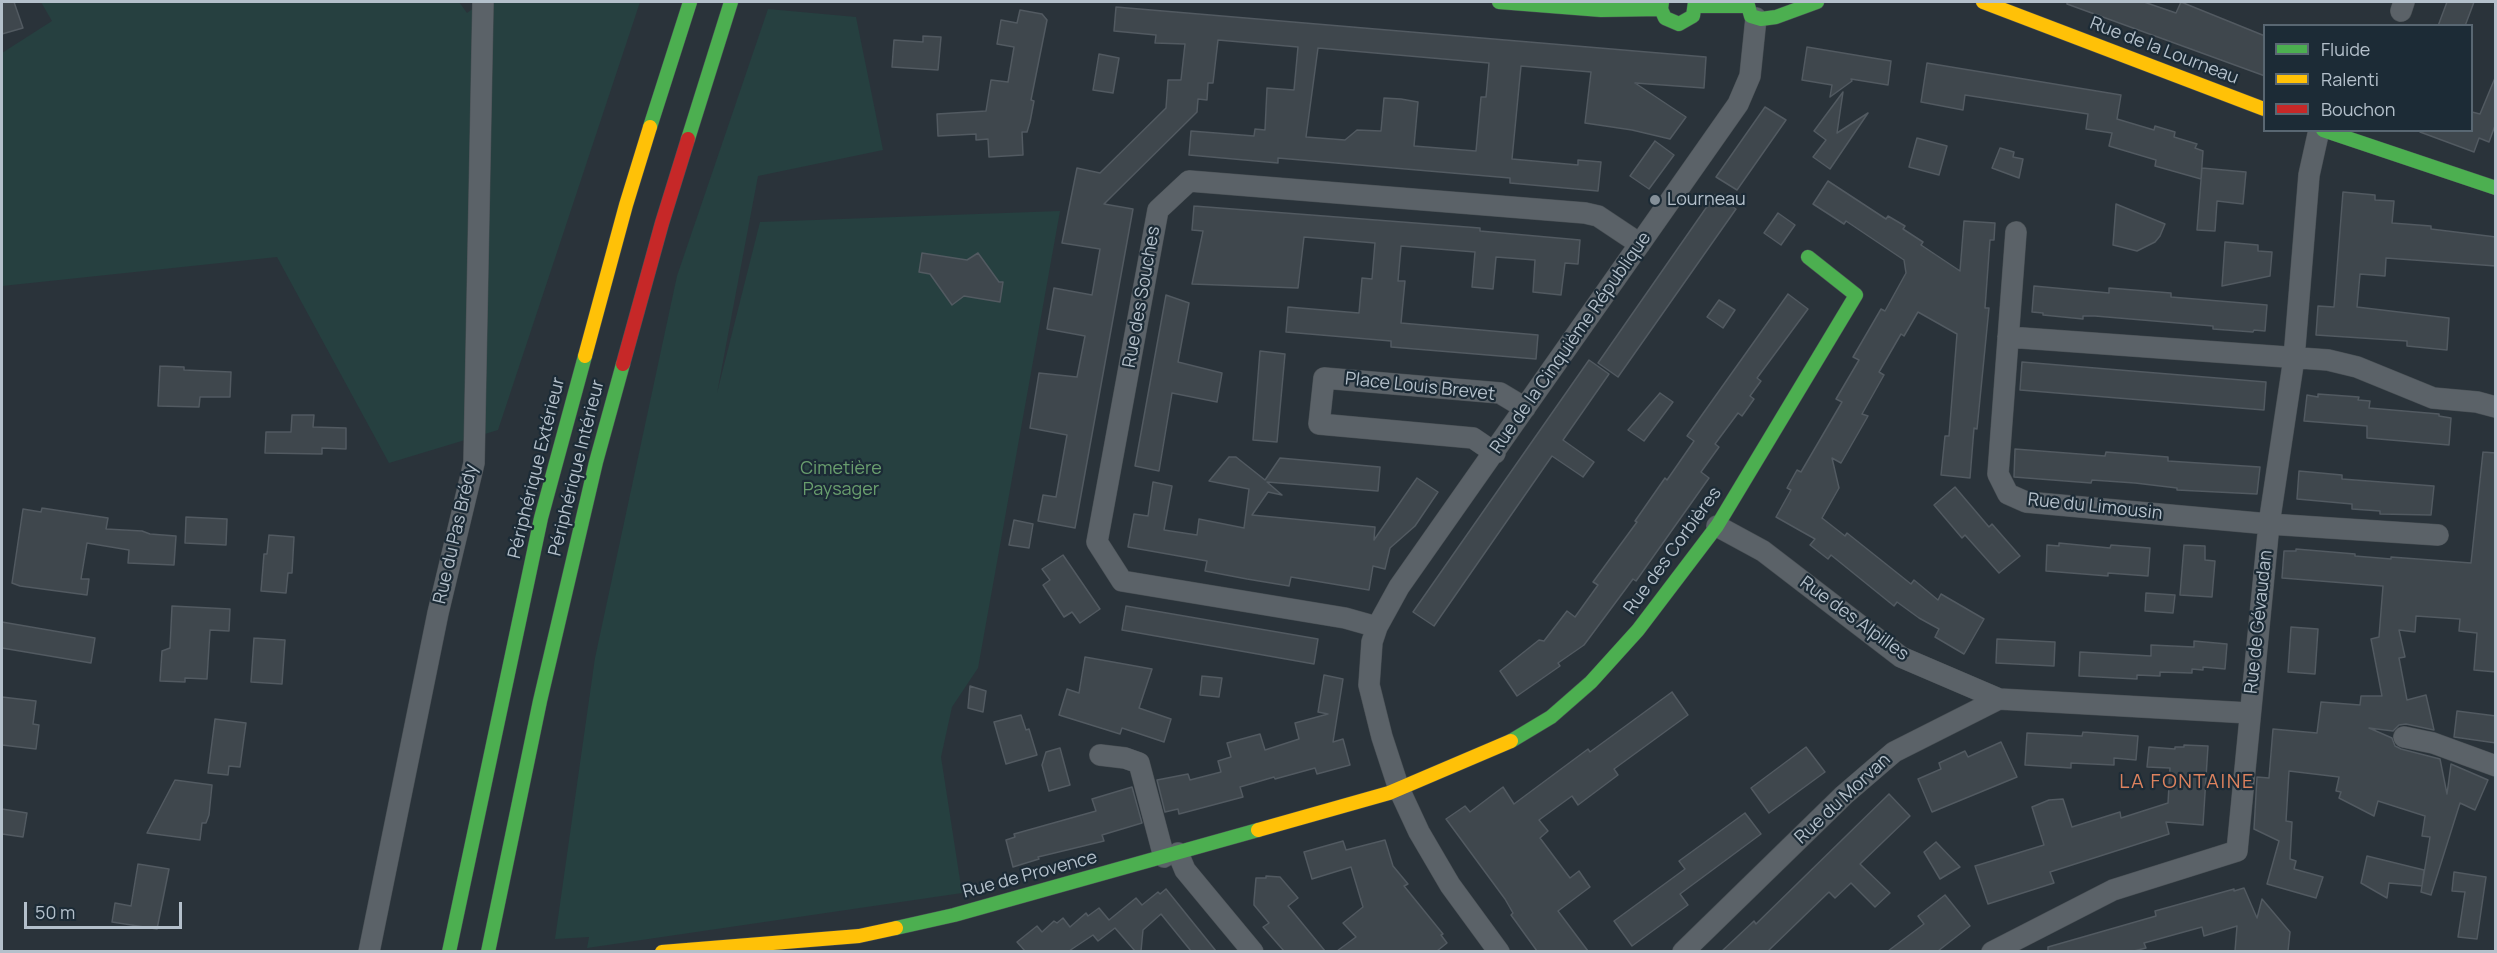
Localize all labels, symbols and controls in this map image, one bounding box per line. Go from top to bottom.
street label: Rue de la Lourneau [2087,13,2241,89]
legend [2263,24,2473,132]
text: Fluide [2321,37,2370,61]
text: Ralenti [2321,67,2379,91]
text: Bouchon [2321,97,2395,121]
place label: Lourneau [1667,189,1746,211]
marker: Lourneau [1648,193,1662,207]
street label: Rue des Souches [1119,224,1165,370]
street label: Rue de la Cinquième République [1486,228,1656,458]
street label: Place Louis Brevet [1344,368,1496,406]
street label: Périphérique Extérieur [504,375,570,561]
street label: Périphérique Intérieur [545,378,609,558]
park label: Cimetière Paysager [800,458,882,500]
street label: Rue du Pas Brédy [429,462,483,606]
street label: Rue des Corbières [1620,483,1726,619]
street label: Rue du Limousin [2027,489,2163,525]
street label: Rue de Gévaudan [2241,549,2277,695]
street label: Rue des Alpilles [1795,572,1913,666]
street label: Rue du Morvan [1791,749,1895,849]
district label: LA FONTAINE [2119,770,2255,794]
street label: Rue de Provence [960,847,1100,903]
scale bar [27,890,184,928]
text: 50 m [35,900,75,924]

